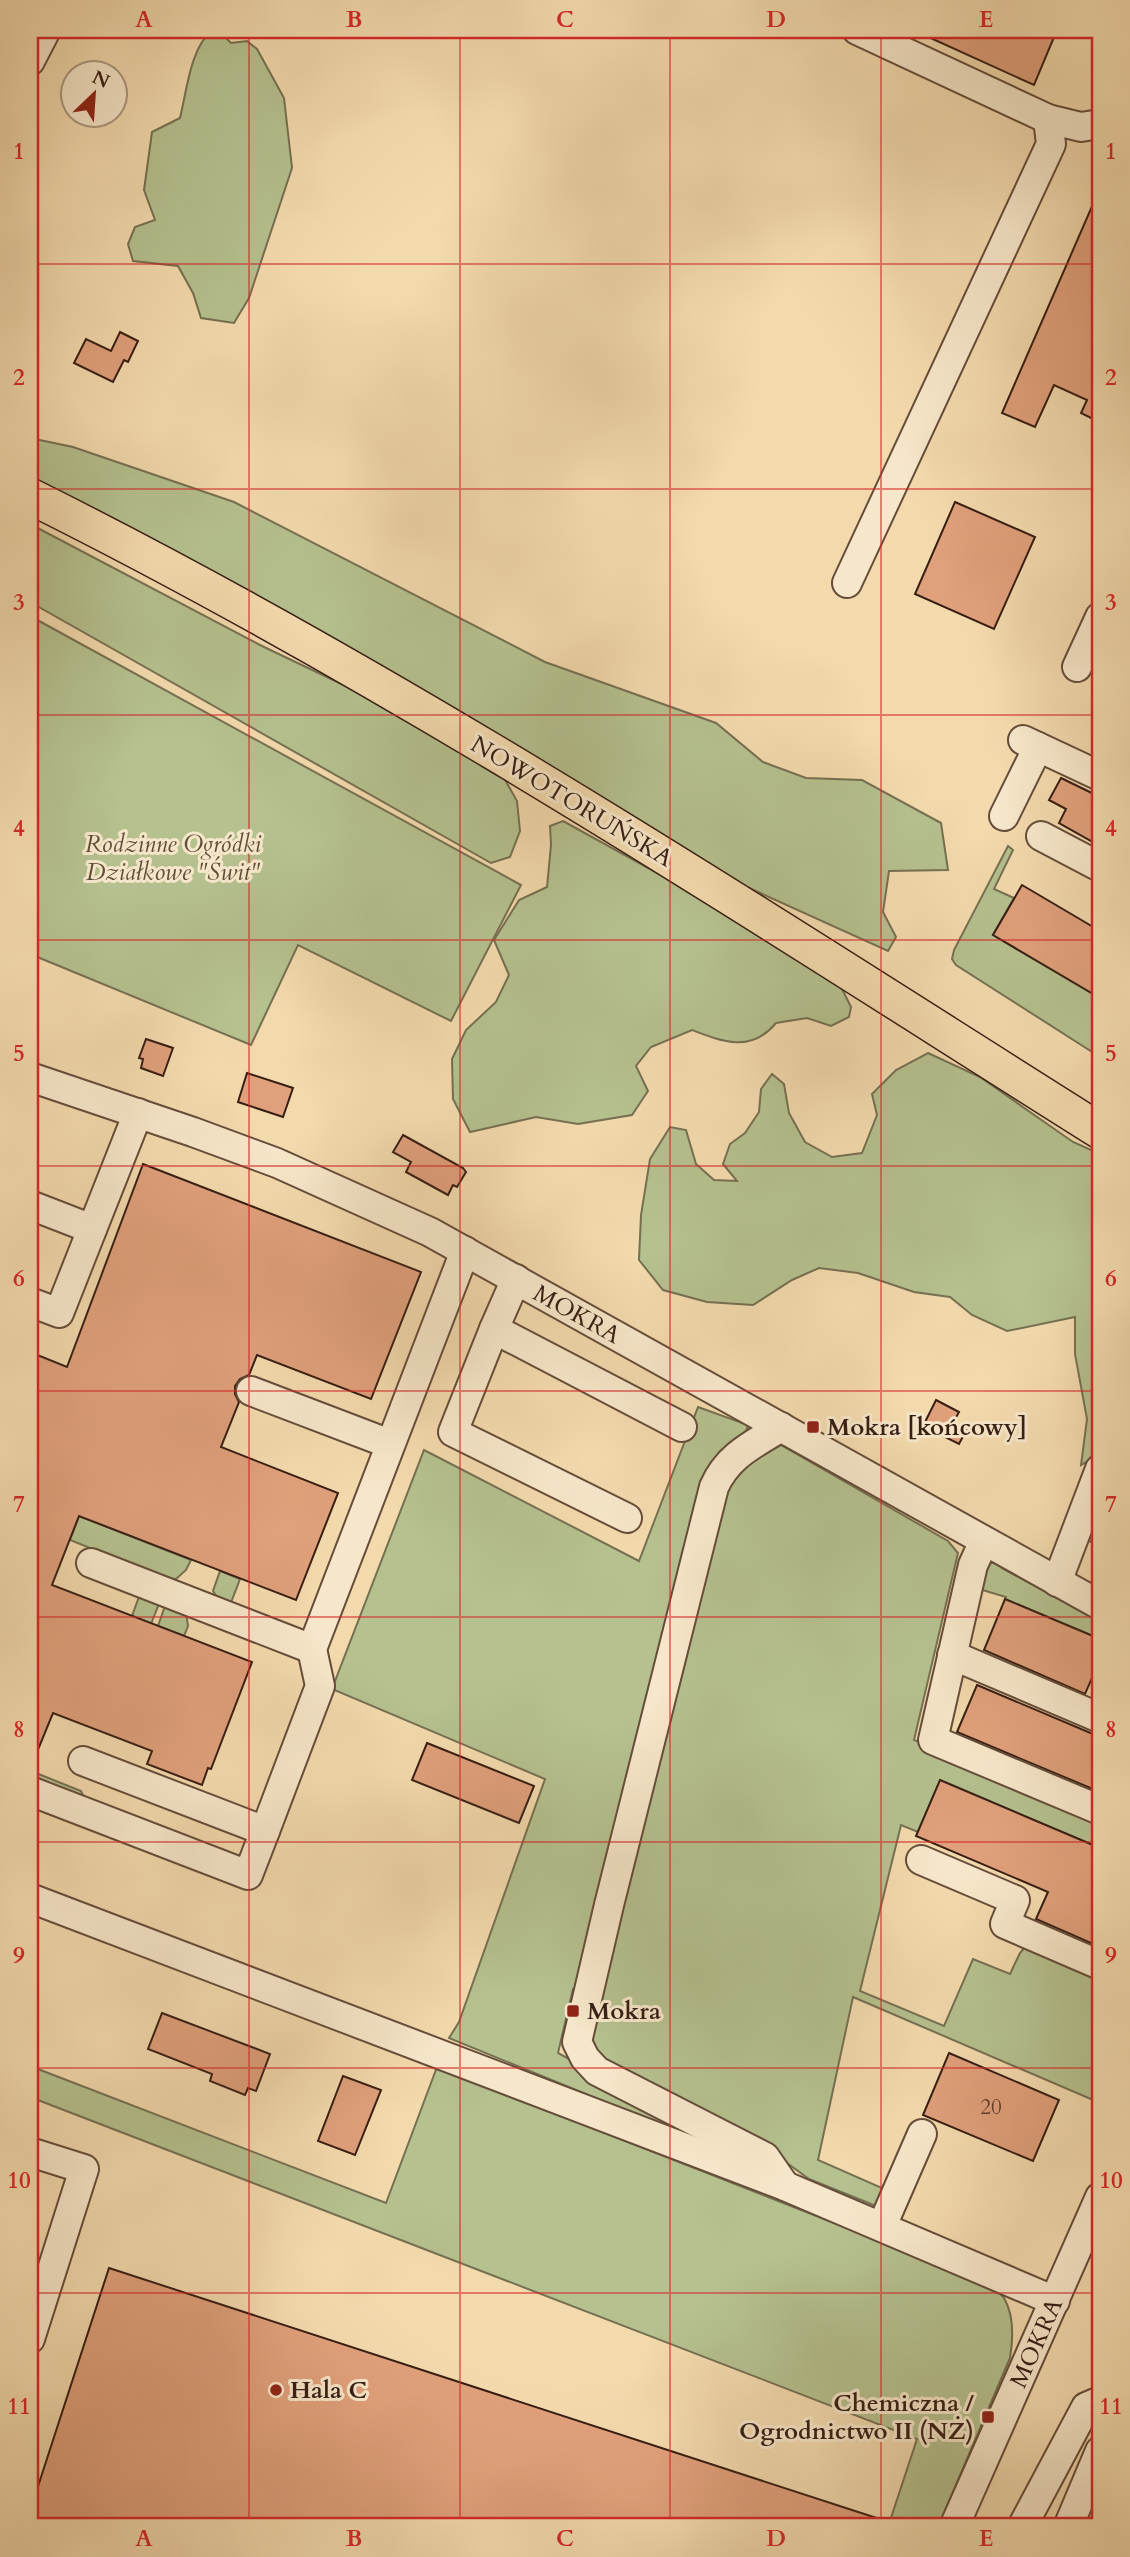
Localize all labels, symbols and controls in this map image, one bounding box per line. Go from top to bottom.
text: A [135,4,153,35]
text: B [346,4,362,35]
text: C [556,4,574,35]
text: D [766,4,786,35]
text: E [979,4,993,35]
north arrow [60,60,130,130]
text: N [88,64,114,95]
text: 1 [13,136,25,167]
text: 1 [1105,136,1117,167]
text: 2 [13,362,25,393]
text: 2 [1105,362,1117,393]
text: 3 [13,587,25,618]
text: 3 [1105,587,1117,618]
street label: NOWOTORUŃSKA [464,728,680,875]
text: 4 [13,813,25,844]
text: 4 [1105,813,1117,844]
park label: Rodzinne Ogródki Działkowe "Świt" [85,828,262,889]
text: 5 [13,1038,25,1069]
text: 5 [1105,1038,1117,1069]
text: 6 [13,1263,25,1294]
text: 6 [1105,1263,1117,1294]
street label: MOKRA [527,1277,627,1352]
place label: Mokra [końcowy] [827,1411,1027,1444]
marker: Mokra [końcowy] [805,1419,821,1435]
text: 7 [13,1489,25,1520]
text: 7 [1105,1489,1117,1520]
text: 8 [13,1714,25,1745]
text: 8 [1105,1714,1117,1745]
text: 9 [13,1940,25,1971]
text: 9 [1105,1940,1117,1971]
place label: Mokra [587,1995,661,2028]
marker: Mokra [565,2003,581,2019]
house number: 20 [980,2093,1002,2122]
text: 10 [7,2165,31,2196]
text: 10 [1099,2165,1123,2196]
street label: MOKRA [1002,2292,1071,2393]
place label: Hala C [290,2374,367,2407]
marker: Hala C [268,2382,284,2398]
place label: Chemiczna / Ogrodnictwo II (NŻ) [739,2387,975,2448]
text: 11 [7,2391,31,2422]
text: 11 [1099,2391,1123,2422]
marker: Chemiczna / Ogrodnictwo II (NŻ) [980,2409,996,2425]
text: A [135,2523,153,2554]
text: B [346,2523,362,2554]
text: C [556,2523,574,2554]
text: D [766,2523,786,2554]
text: E [979,2523,993,2554]

